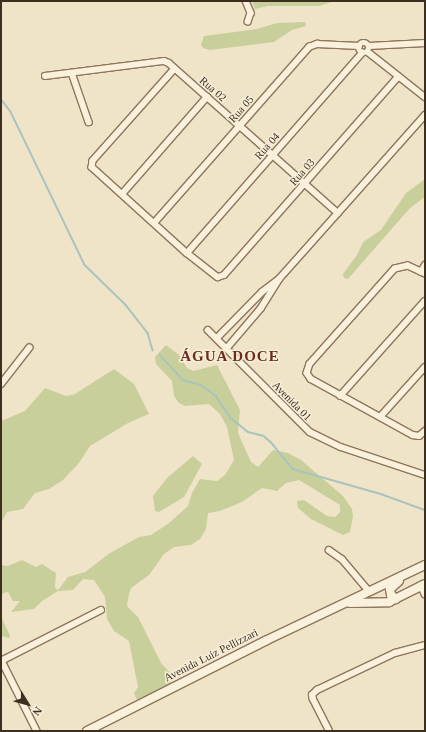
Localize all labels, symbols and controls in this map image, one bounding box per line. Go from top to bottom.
street label: Rua 02 [197,74,229,104]
street label: Rua 05 [226,93,256,125]
street label: Rua 04 [252,130,282,162]
street label: Rua 03 [287,156,317,188]
district label: ÁGUA DOCE [180,348,280,366]
street label: Avenida 01 [270,379,314,423]
street label: Avenida Luiz Pellizzari [162,626,260,684]
north arrow [8,684,48,724]
text: N [30,704,45,718]

